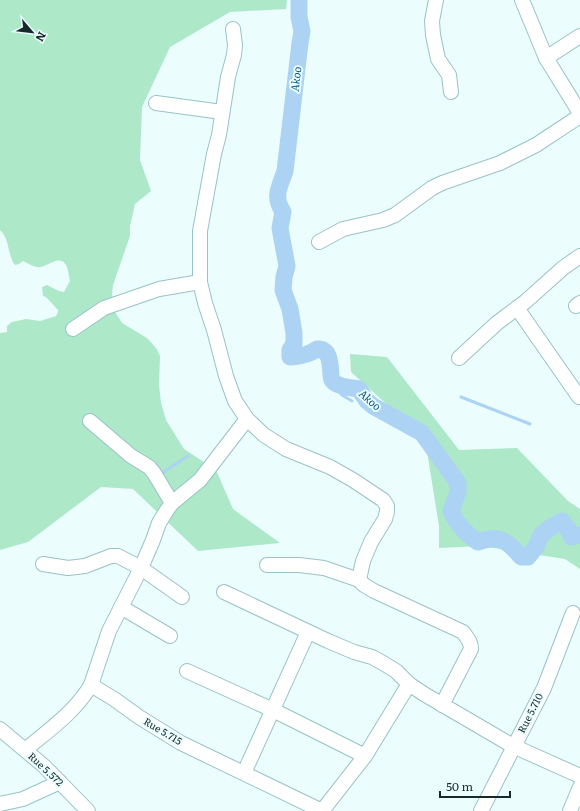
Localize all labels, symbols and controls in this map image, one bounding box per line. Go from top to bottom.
north arrow [12,12,52,52]
text: N [32,29,51,45]
water label: Akoo [286,65,304,92]
water label: Akoo [356,385,385,414]
street label: Rue 5.710 [513,690,546,735]
street label: Rue 5.715 [141,713,185,748]
street label: Rue 5.572 [25,748,68,789]
scale bar [440,773,510,799]
text: 50 m [446,777,473,795]

